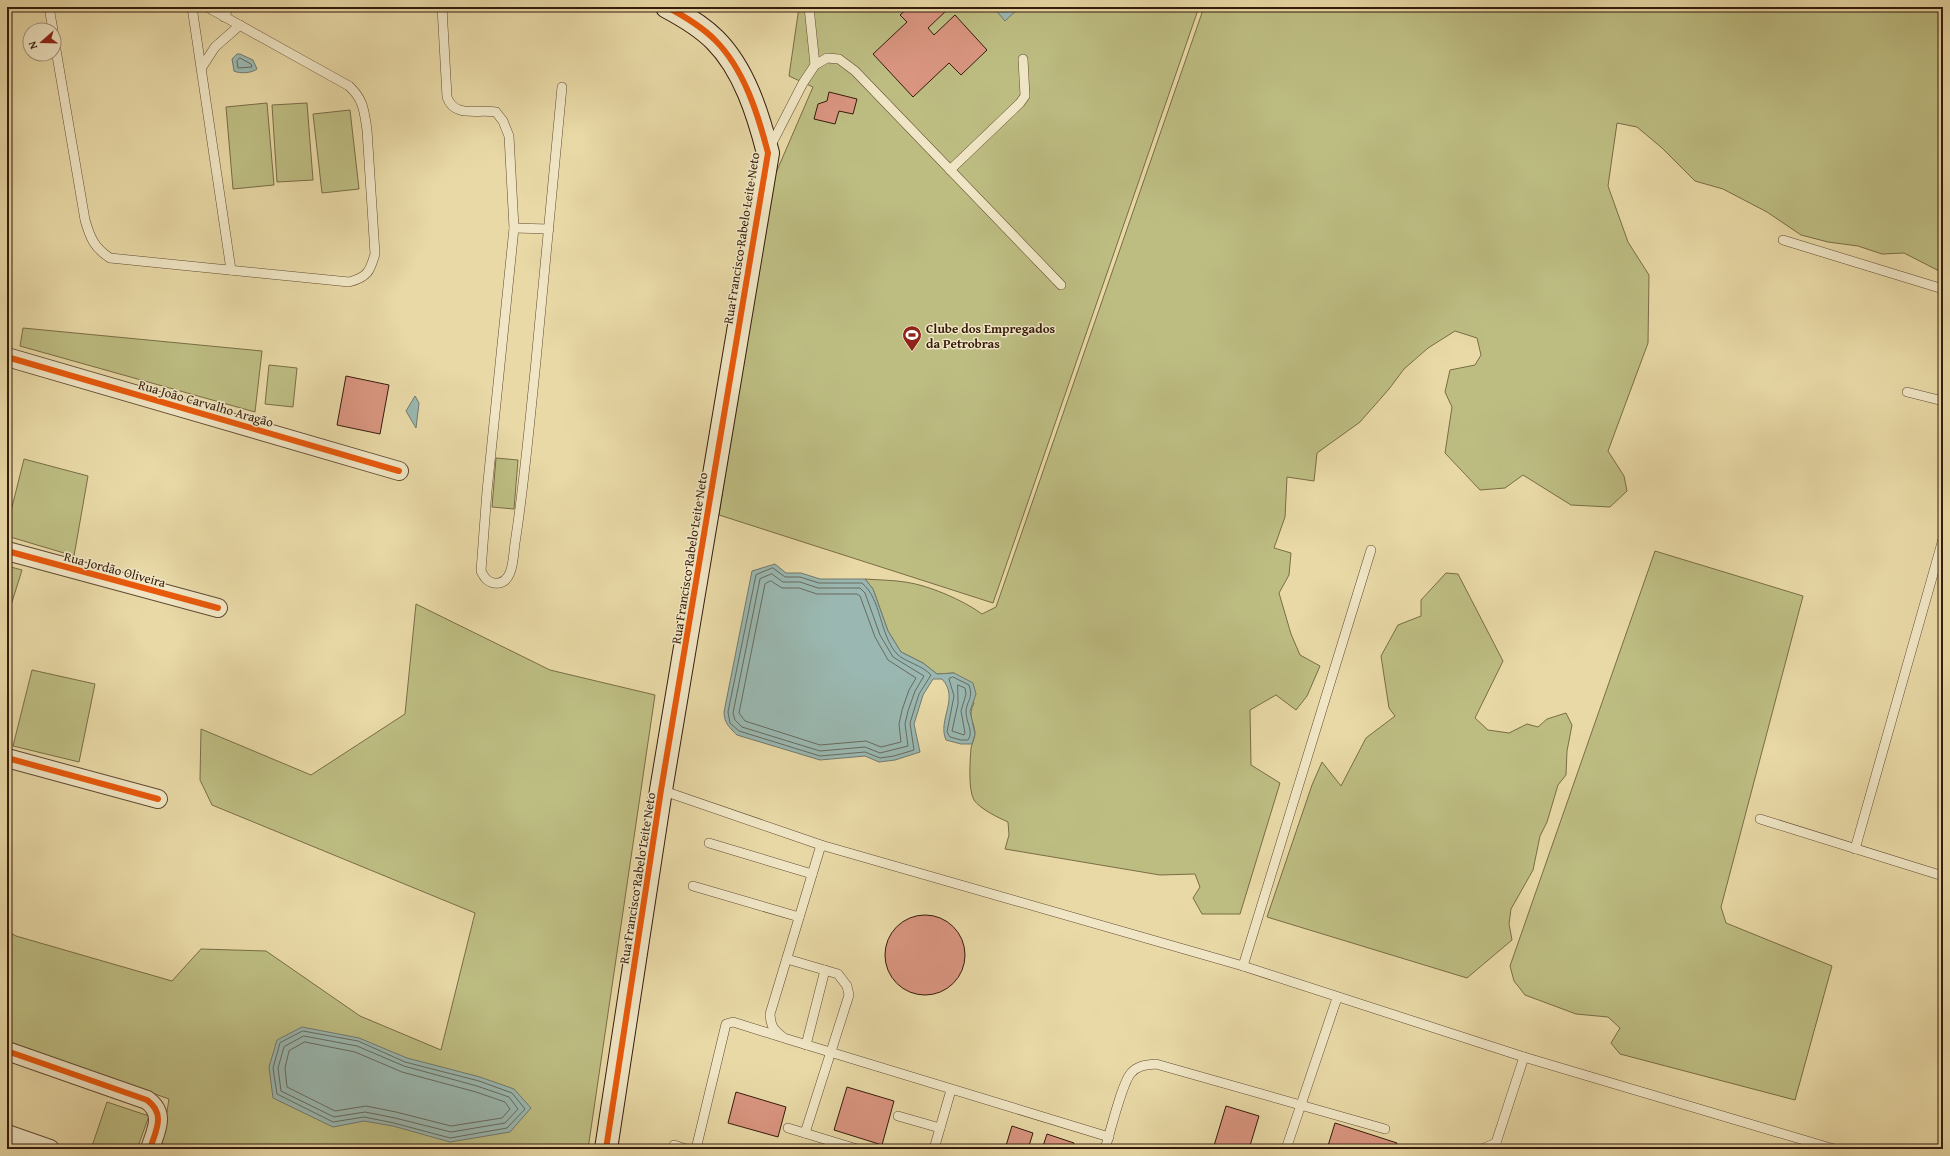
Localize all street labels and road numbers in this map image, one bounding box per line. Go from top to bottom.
street label: Rua Francisco Rabelo Leite Neto [719,151,764,325]
street label: Rua João Carvalho Aragão [136,375,276,432]
street label: Rua Francisco Rabelo Leite Neto [667,471,712,645]
street label: Rua Jordão Oliveira [62,547,169,592]
street label: Rua Francisco Rabelo Leite Neto [615,791,660,965]

